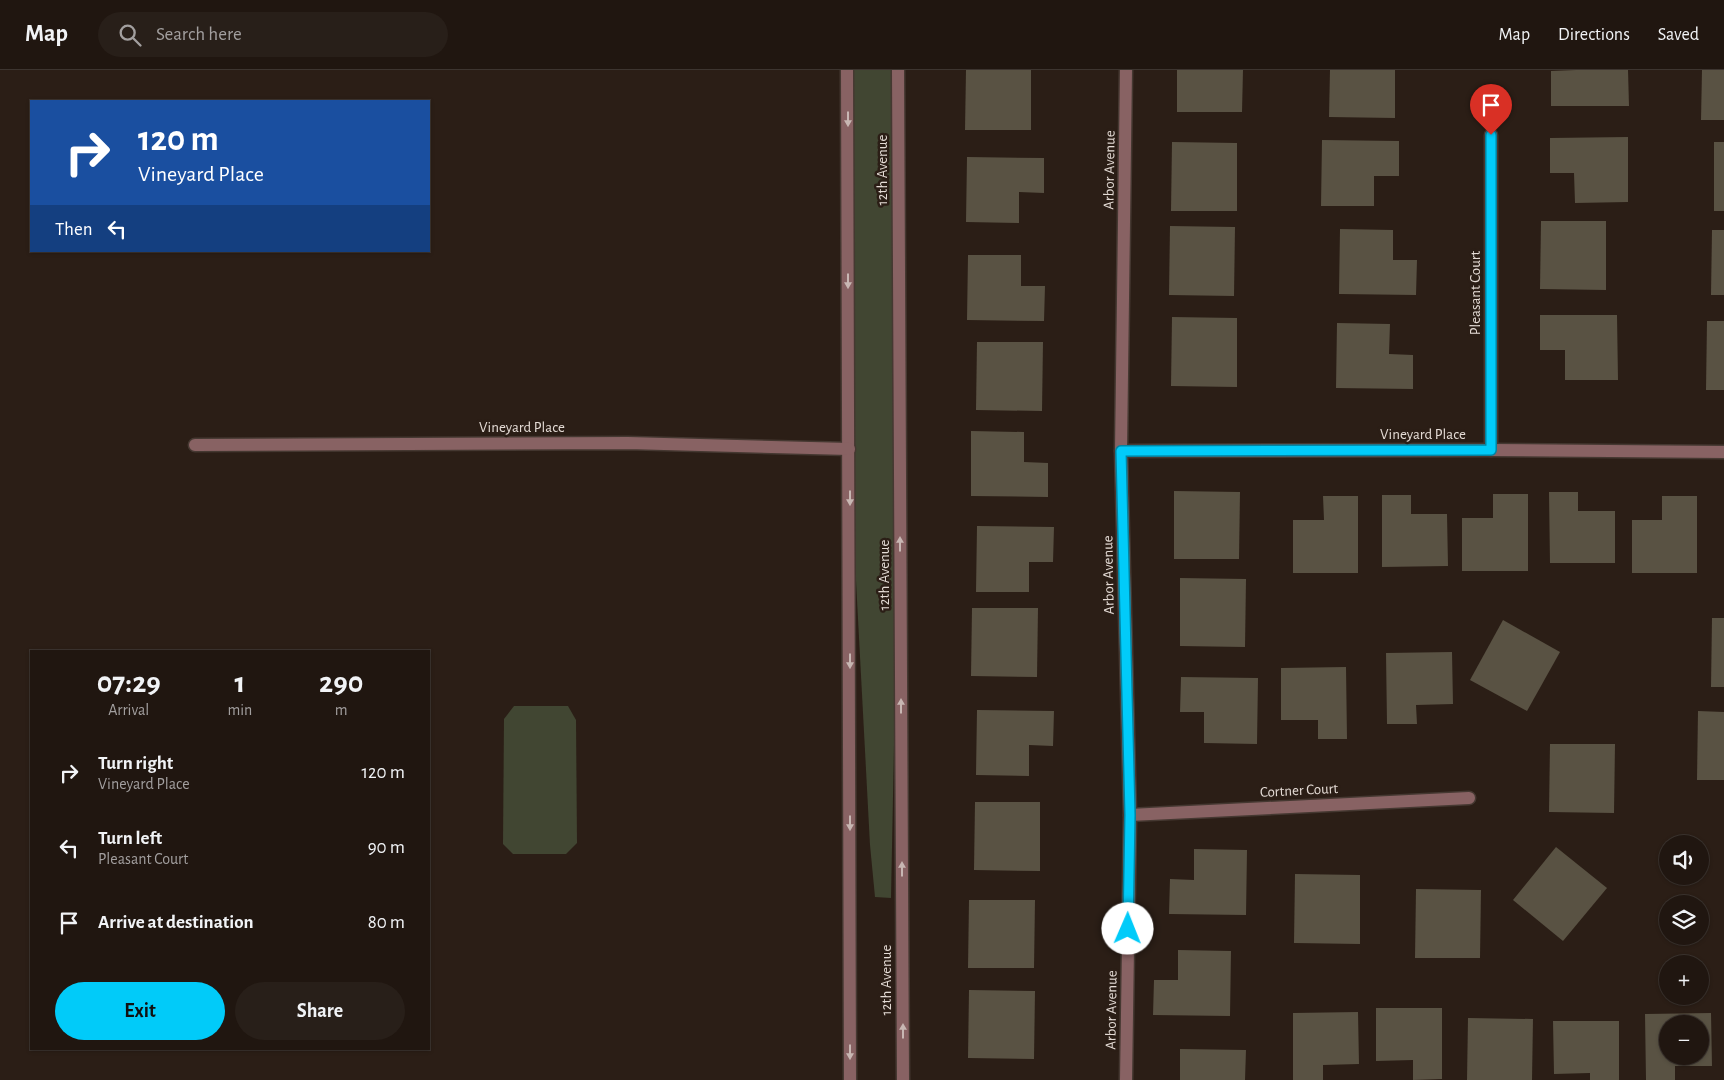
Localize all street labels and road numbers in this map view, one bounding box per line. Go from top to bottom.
street label: Arbor Avenue [1101,130,1118,210]
street label: 12th Avenue [875,135,890,205]
street label: Pleasant Court [1468,250,1483,335]
street label: Vineyard Place [479,420,565,435]
street label: Vineyard Place [1380,427,1466,442]
street label: Arbor Avenue [1100,535,1117,615]
street label: 12th Avenue [877,540,892,610]
street label: Cortner Court [1260,781,1339,800]
street label: 12th Avenue [879,945,894,1015]
street label: Arbor Avenue [1103,970,1120,1050]

